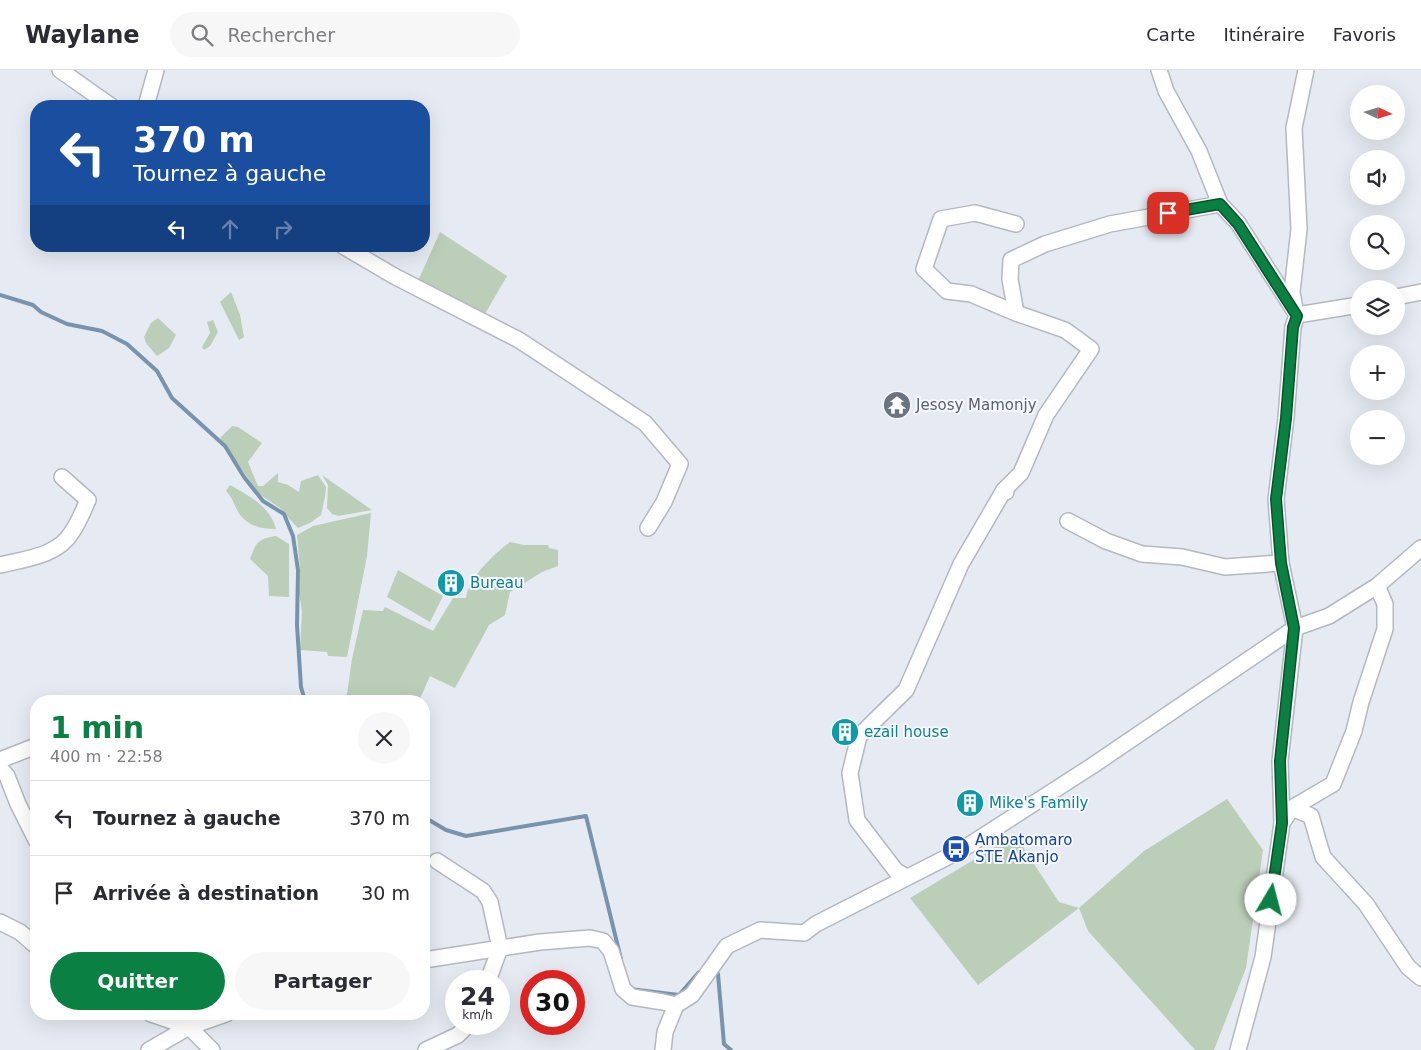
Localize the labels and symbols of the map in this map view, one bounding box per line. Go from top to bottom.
north arrow [1350,85,1405,140]
pin [1147,192,1189,234]
temple icon: Jesosy Mamonjy [882,390,912,420]
place label: Jesosy Mamonjy [915,396,1037,414]
building icon: Bureau [436,568,466,598]
place label: Bureau [470,574,524,592]
building icon: ezail house [830,717,860,747]
place label: ezail house [864,723,949,741]
building icon: Mike's Family [955,788,985,818]
place label: Mike's Family [989,794,1089,812]
place label: Ambatomaro STE Akanjo [975,831,1072,866]
bus stop icon: Ambatomaro STE Akanjo [941,834,971,864]
position arrow [1244,873,1296,925]
speed limit sign: 30 [520,970,585,1035]

